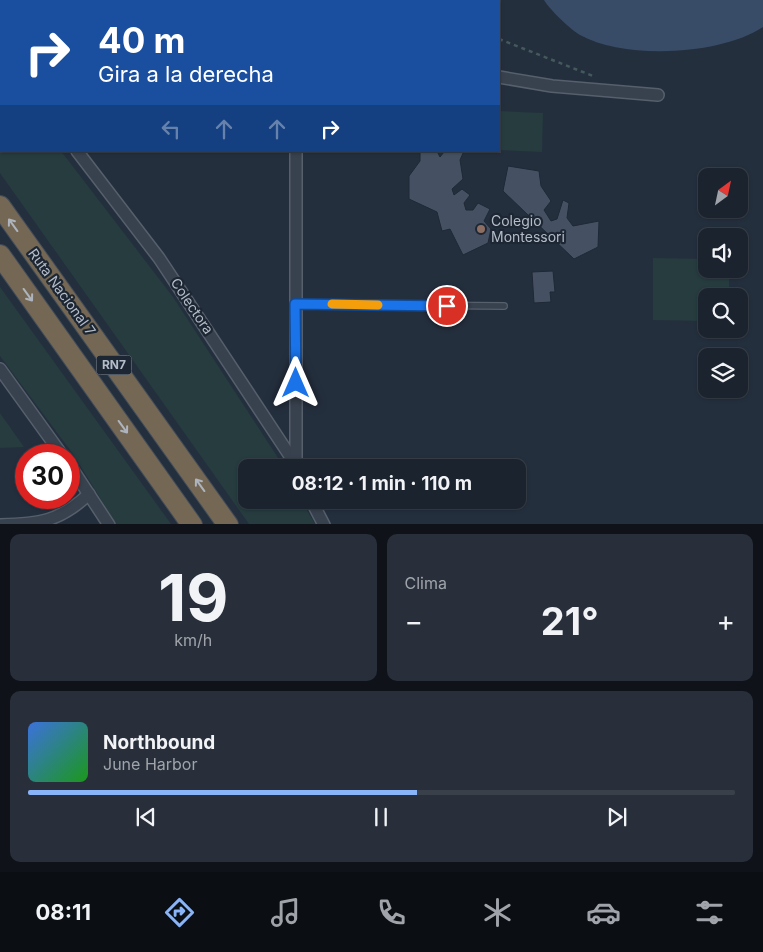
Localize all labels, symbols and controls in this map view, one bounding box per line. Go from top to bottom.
text: 40 m [98,19,186,61]
icon: right [15,20,80,85]
text: Gira a la derecha [98,61,274,87]
icon: left [157,115,185,143]
icon: ahead [210,115,238,143]
icon: ahead [263,115,291,143]
icon: right [316,115,344,143]
north arrow [698,168,748,218]
map controls [698,168,748,398]
place label: Colegio Montessori [491,212,565,245]
one-way arrow [8,218,18,232]
marker: Colegio Montessori [475,223,487,235]
button: sound [698,228,748,278]
street label: Ruta Nacional 7 [25,245,100,339]
street label: Colectora [167,274,217,337]
pin [426,285,468,327]
one-way arrow [23,288,33,302]
button: search [698,288,748,338]
icon: arrive [433,292,461,320]
button: layers [698,348,748,398]
road number: RN7 [96,356,132,374]
position arrow [269,356,321,408]
one-way arrow [118,420,128,434]
speed limit sign: 30 [15,444,80,509]
text: 08:12 · 1 min · 110 m [292,472,472,495]
one-way arrow [194,479,205,492]
text: 19 [158,558,228,637]
text: Clima [405,573,447,593]
text: 21° [541,598,599,644]
text: − [405,604,423,638]
text: + [716,604,735,638]
text: km/h [174,630,212,650]
text: Northbound [103,731,215,754]
text: June Harbor [103,754,197,774]
icon: previous [132,803,160,831]
icon: pause [367,803,395,831]
icon: next [603,803,631,831]
icon: directions [162,895,197,930]
icon: music [268,895,303,930]
icon: phone [374,895,409,930]
icon: climate [480,895,515,930]
icon: car [586,895,621,930]
icon: filters [692,895,727,930]
text: 08:11 [36,899,91,925]

